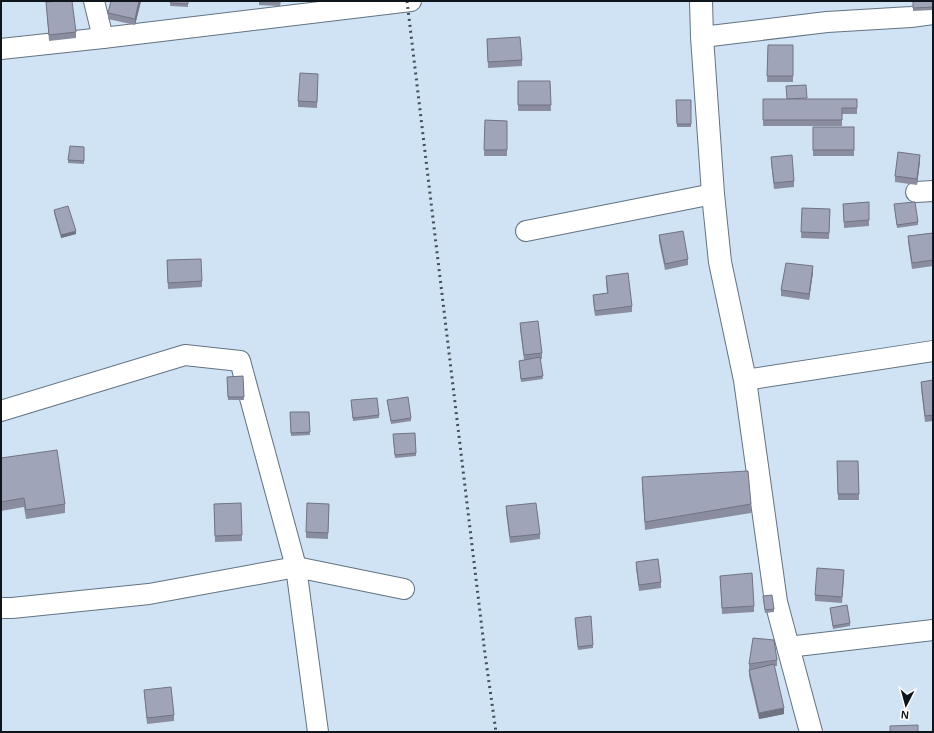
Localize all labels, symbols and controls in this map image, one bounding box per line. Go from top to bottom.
north arrow [886,685,926,725]
text: N [900,709,910,721]

